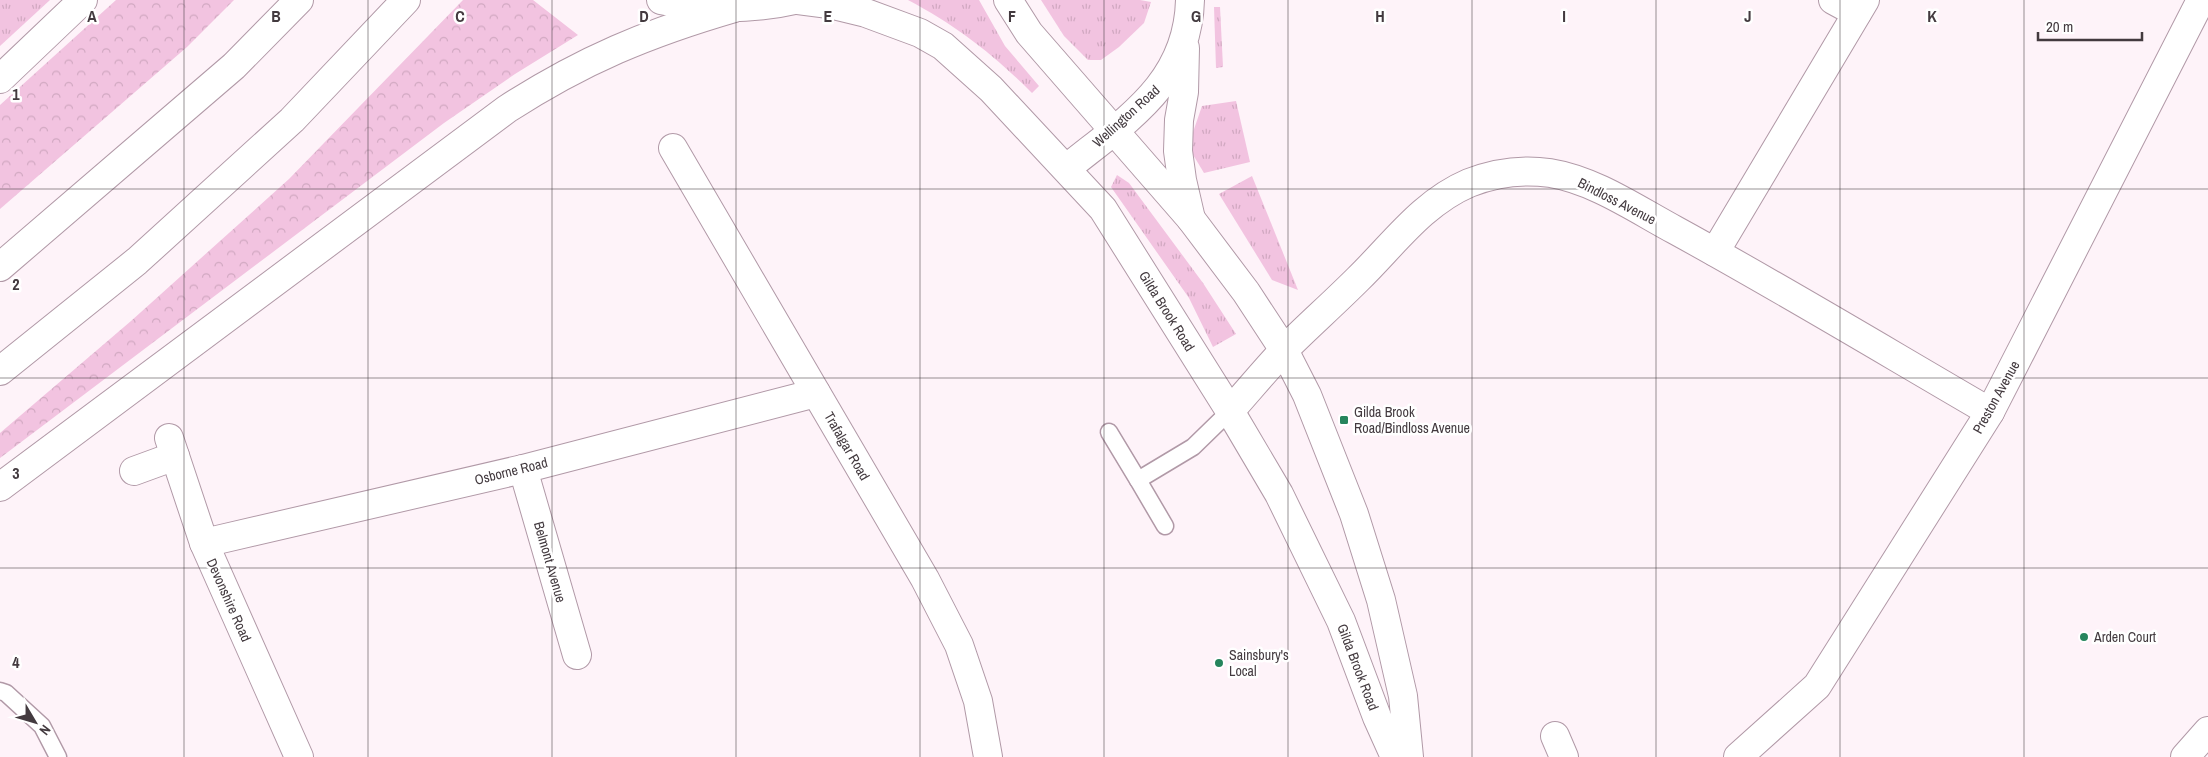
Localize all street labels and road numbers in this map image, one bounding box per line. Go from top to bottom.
street label: Wellington Road [1089,81,1163,151]
street label: Bindloss Avenue [1575,174,1659,228]
street label: Gilda Brook Road [1135,268,1199,354]
street label: Preston Avenue [1969,357,2023,437]
street label: Trafalgar Road [820,409,874,483]
street label: Osborne Road [473,453,549,489]
street label: Belmont Avenue [530,519,570,605]
street label: Devonshire Road [203,556,255,644]
street label: Gilda Brook Road [1333,621,1383,713]

